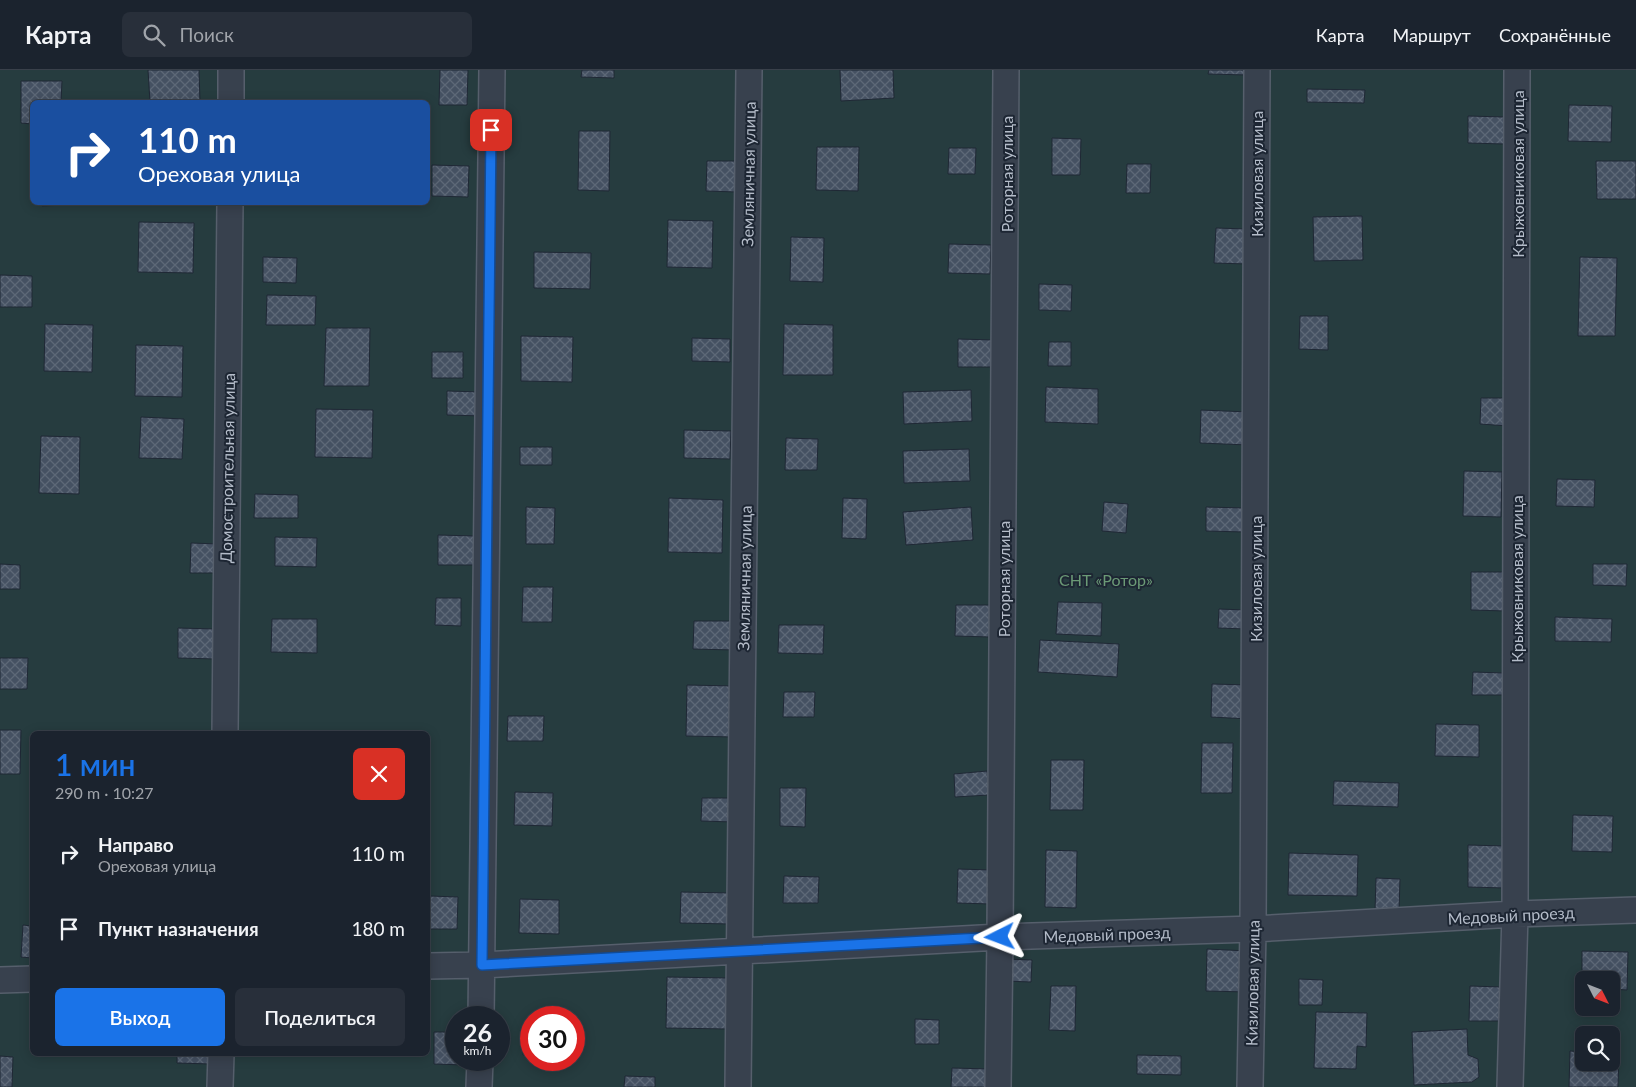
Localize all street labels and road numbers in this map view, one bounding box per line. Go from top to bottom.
street label: Крыжовниковая улица [1508,90,1527,258]
street label: Земляничная улица [737,101,759,247]
street label: Кизиловая улица [1247,111,1266,237]
street label: Роторная улица [997,116,1016,232]
street label: Домостроительная улица [216,373,238,563]
street label: Крыжовниковая улица [1507,495,1526,663]
street label: Земляничная улица [733,505,755,651]
street label: Кизиловая улица [1246,516,1265,642]
street label: Роторная улица [994,521,1013,637]
street label: Медовый проезд [1447,902,1575,928]
street label: Кизиловая улица [1241,920,1263,1046]
street label: Медовый проезд [1043,922,1171,946]

